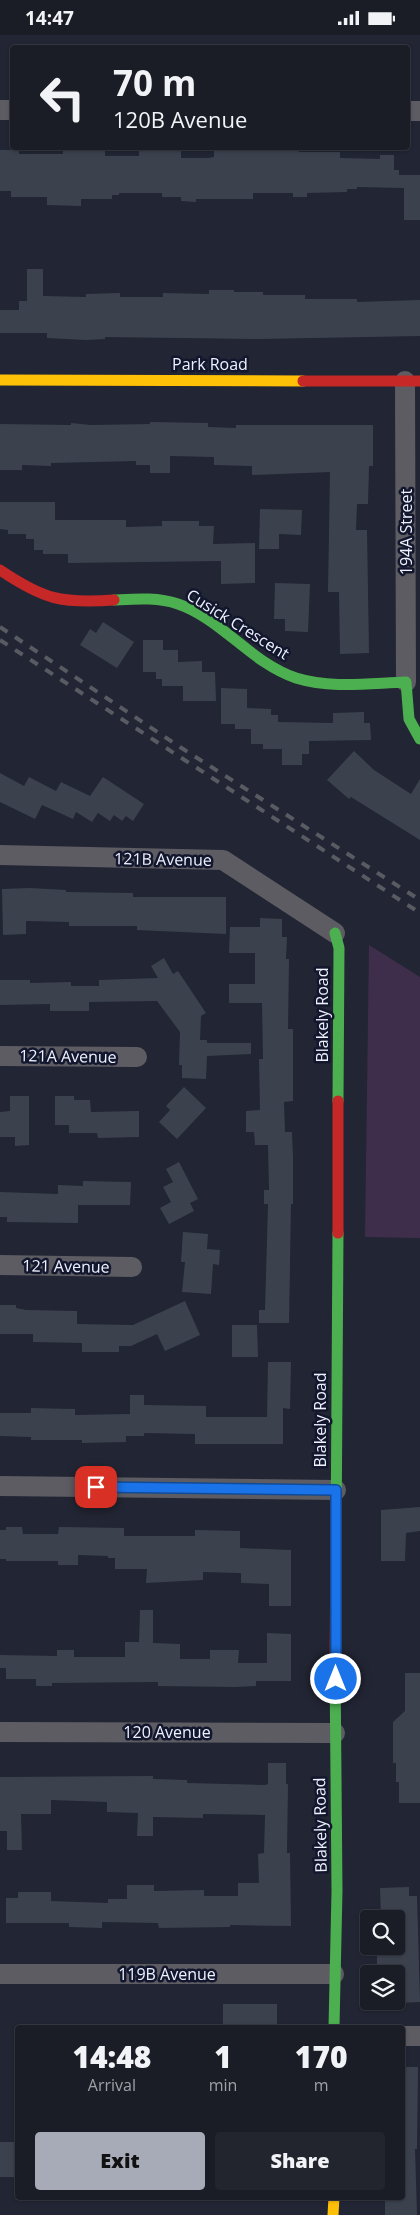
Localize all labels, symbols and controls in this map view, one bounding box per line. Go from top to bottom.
text: 14:47 [25,5,74,31]
text: 70 m [113,59,196,106]
icon: left [30,65,95,130]
text: 120B Avenue [113,104,247,134]
street label: Park Road [172,353,248,375]
street label: 194A Street [395,489,417,575]
street label: Cusick Crescent [182,584,294,665]
street label: 121B Avenue [114,847,212,871]
street label: Blakely Road [311,967,333,1063]
street label: 121A Avenue [19,1044,117,1068]
street label: 121 Avenue [22,1254,110,1278]
street label: Blakely Road [309,1372,331,1468]
pin [75,1466,117,1508]
icon: arrive [82,1473,110,1501]
position arrow [309,1652,361,1704]
street label: 120 Avenue [123,1721,211,1743]
street label: Blakely Road [308,1777,332,1873]
map controls [360,1910,405,2010]
button: search [360,1910,405,1955]
street label: 119B Avenue [118,1963,216,1985]
button: layers [360,1965,405,2010]
text: 14:48 [72,2036,151,2077]
text: 1 [214,2036,232,2077]
text: 170 [295,2036,348,2077]
text: Arrival [88,2074,136,2096]
text: min [209,2074,237,2096]
text: m [314,2074,329,2096]
button: Exit [35,2132,205,2190]
button: Share [215,2132,385,2190]

